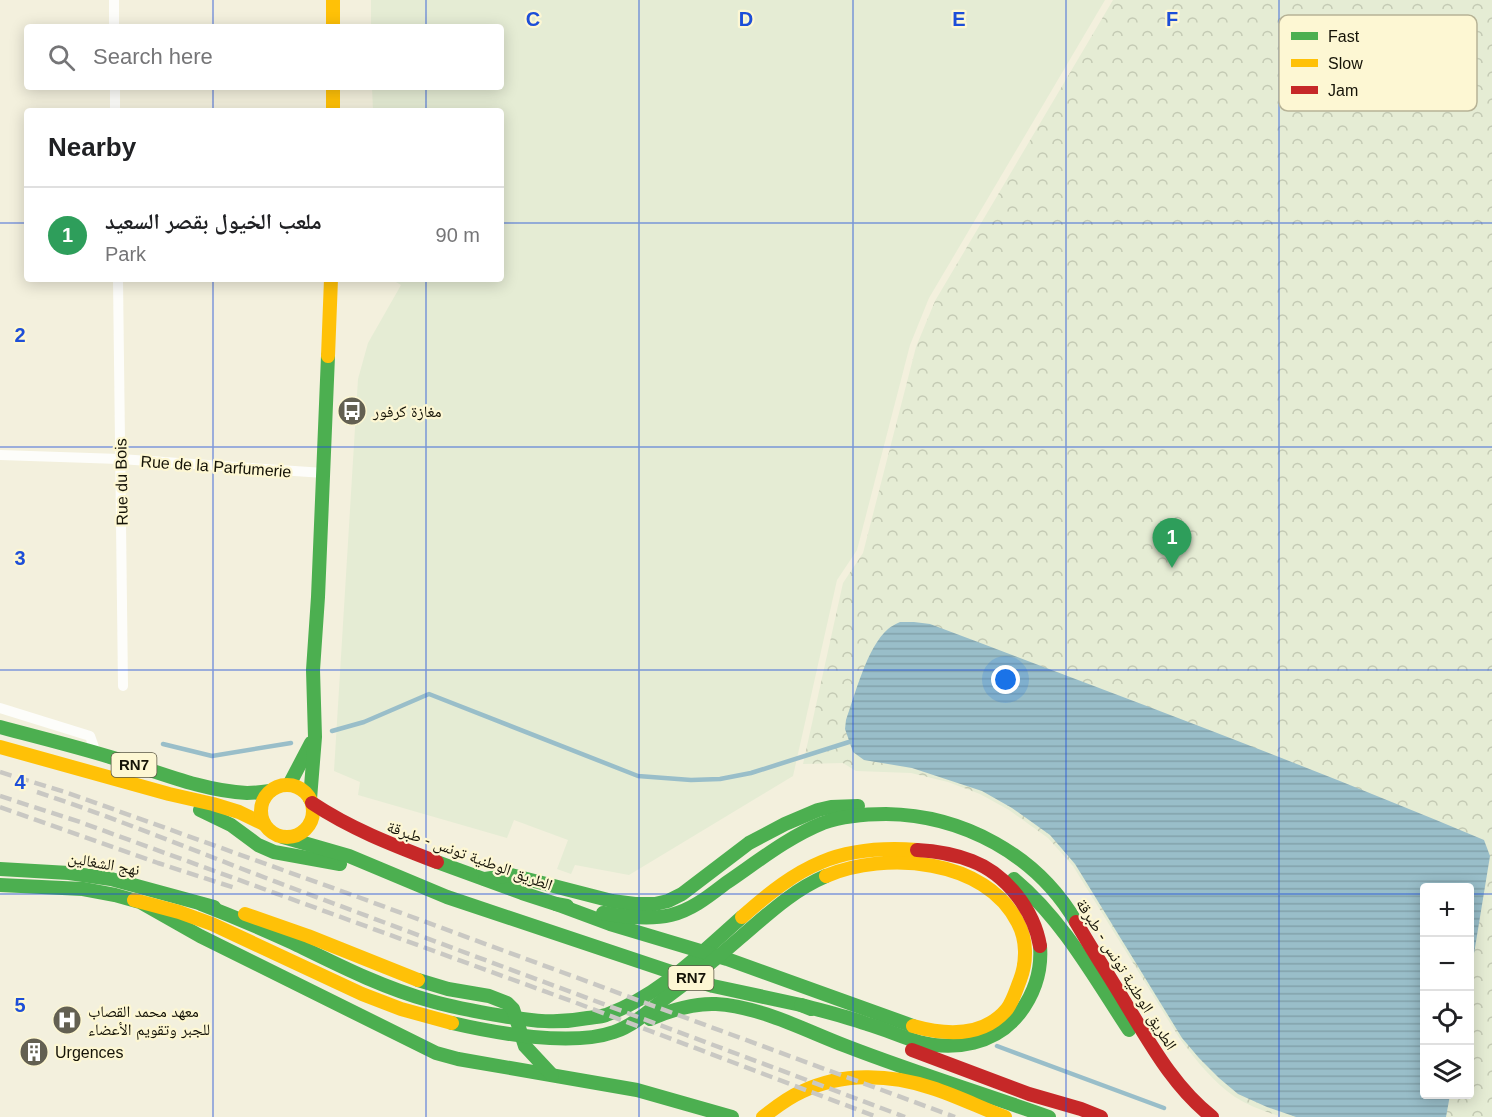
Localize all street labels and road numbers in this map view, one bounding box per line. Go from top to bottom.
street label: Rue du Bois [112,438,131,526]
street label: Rue de la Parfumerie [140,453,292,480]
road number: RN7 [112,753,156,777]
street label: الطريق الوطنية تونس - طبرقة [384,818,555,895]
street label: نهج الشغالين [66,849,141,880]
street label: الطريق الوطنية تونس - طبرقة [1071,896,1180,1054]
road number: RN7 [668,966,714,990]

